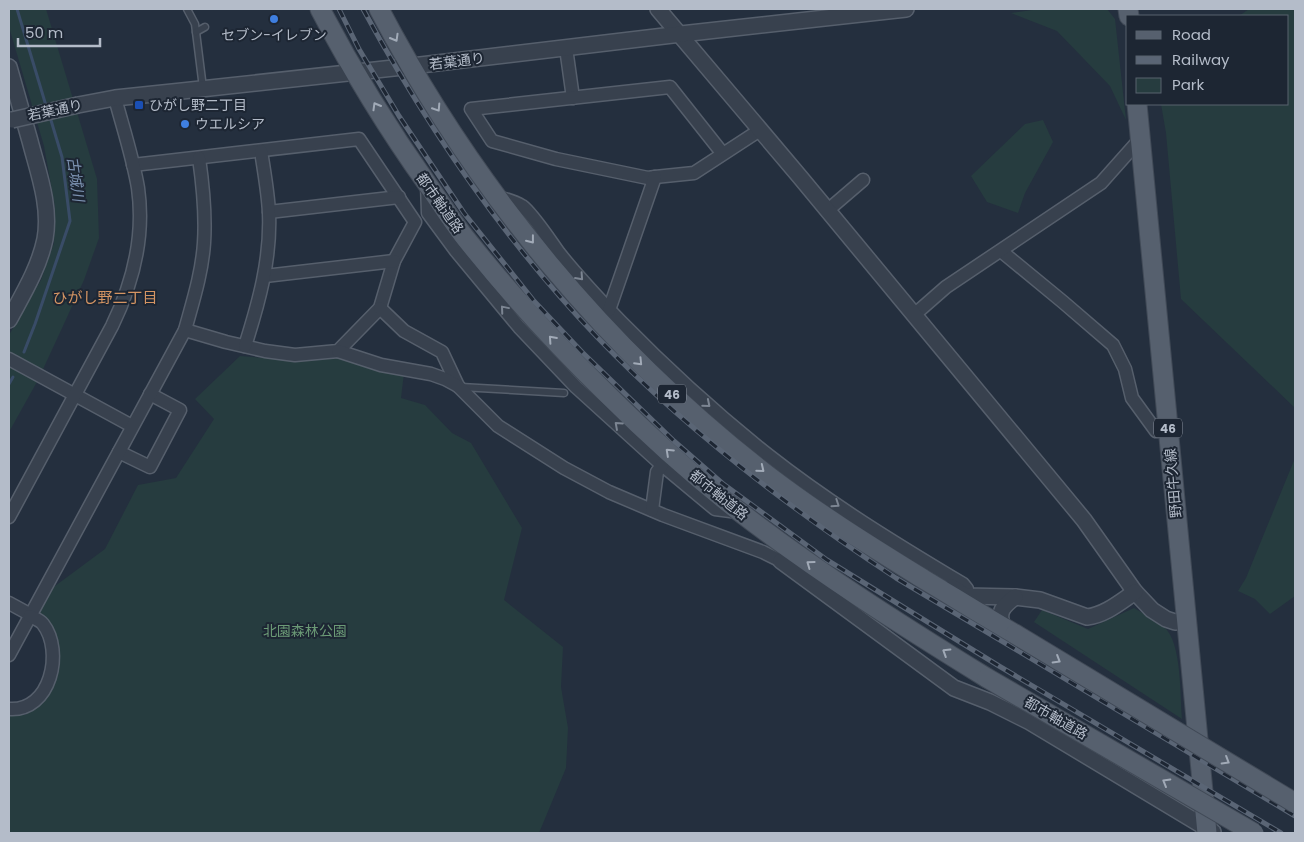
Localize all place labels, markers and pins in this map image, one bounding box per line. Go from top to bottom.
marker: セブン-イレブン [268,13,280,25]
place label: セブン-イレブン [221,25,327,45]
place label: ひがし野二丁目 [149,95,247,115]
marker: ひがし野二丁目 [133,99,145,111]
place label: ウエルシア [195,114,265,134]
marker: ウエルシア [179,118,191,130]

